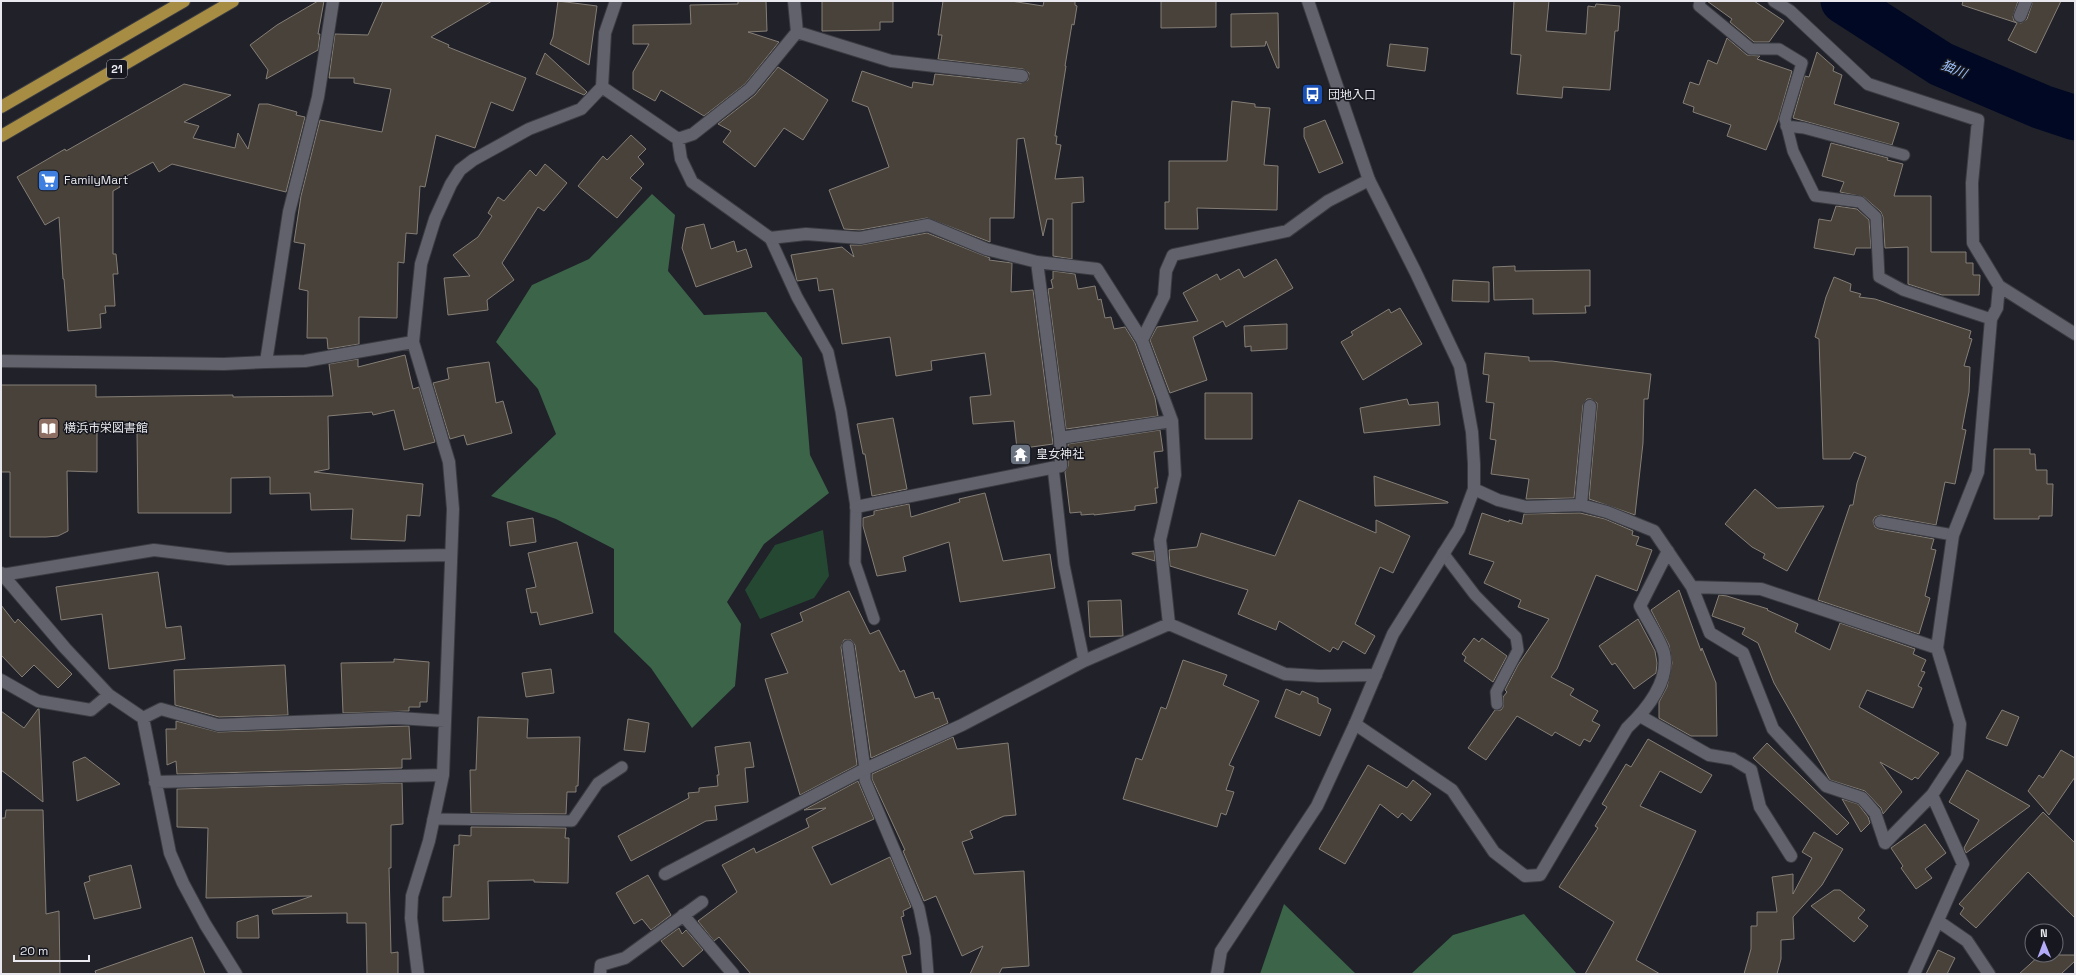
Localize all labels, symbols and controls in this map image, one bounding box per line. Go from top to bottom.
water label: 㹨川 [1939,56,1971,83]
road number: 21 [107,60,127,78]
bus stop icon: 団地入口 [1299,82,1325,108]
place label: 団地入口 [1328,87,1376,103]
supermarket icon: FamilyMart [35,167,61,193]
place label: FamilyMart [64,172,128,188]
library icon: 横浜市栄図書館 [36,415,62,441]
place label: 横浜市栄図書館 [64,420,148,436]
temple icon: 皇女神社 [1008,441,1034,467]
place label: 皇女神社 [1036,446,1084,462]
north arrow [2024,923,2064,963]
text: N [2040,926,2048,940]
scale bar [14,937,89,963]
text: 20 m [20,943,48,959]

